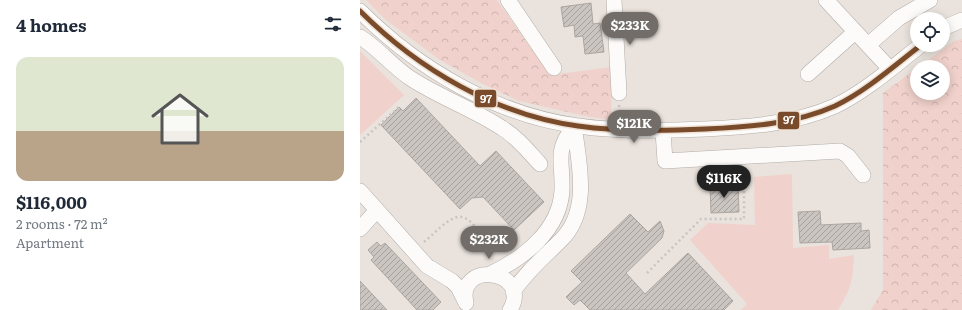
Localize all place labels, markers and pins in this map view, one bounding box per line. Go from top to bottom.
pin: $233K [602,12,658,46]
pin: $121K [606,110,662,144]
pin: $116K [696,165,752,199]
pin: $232K [461,226,517,260]

